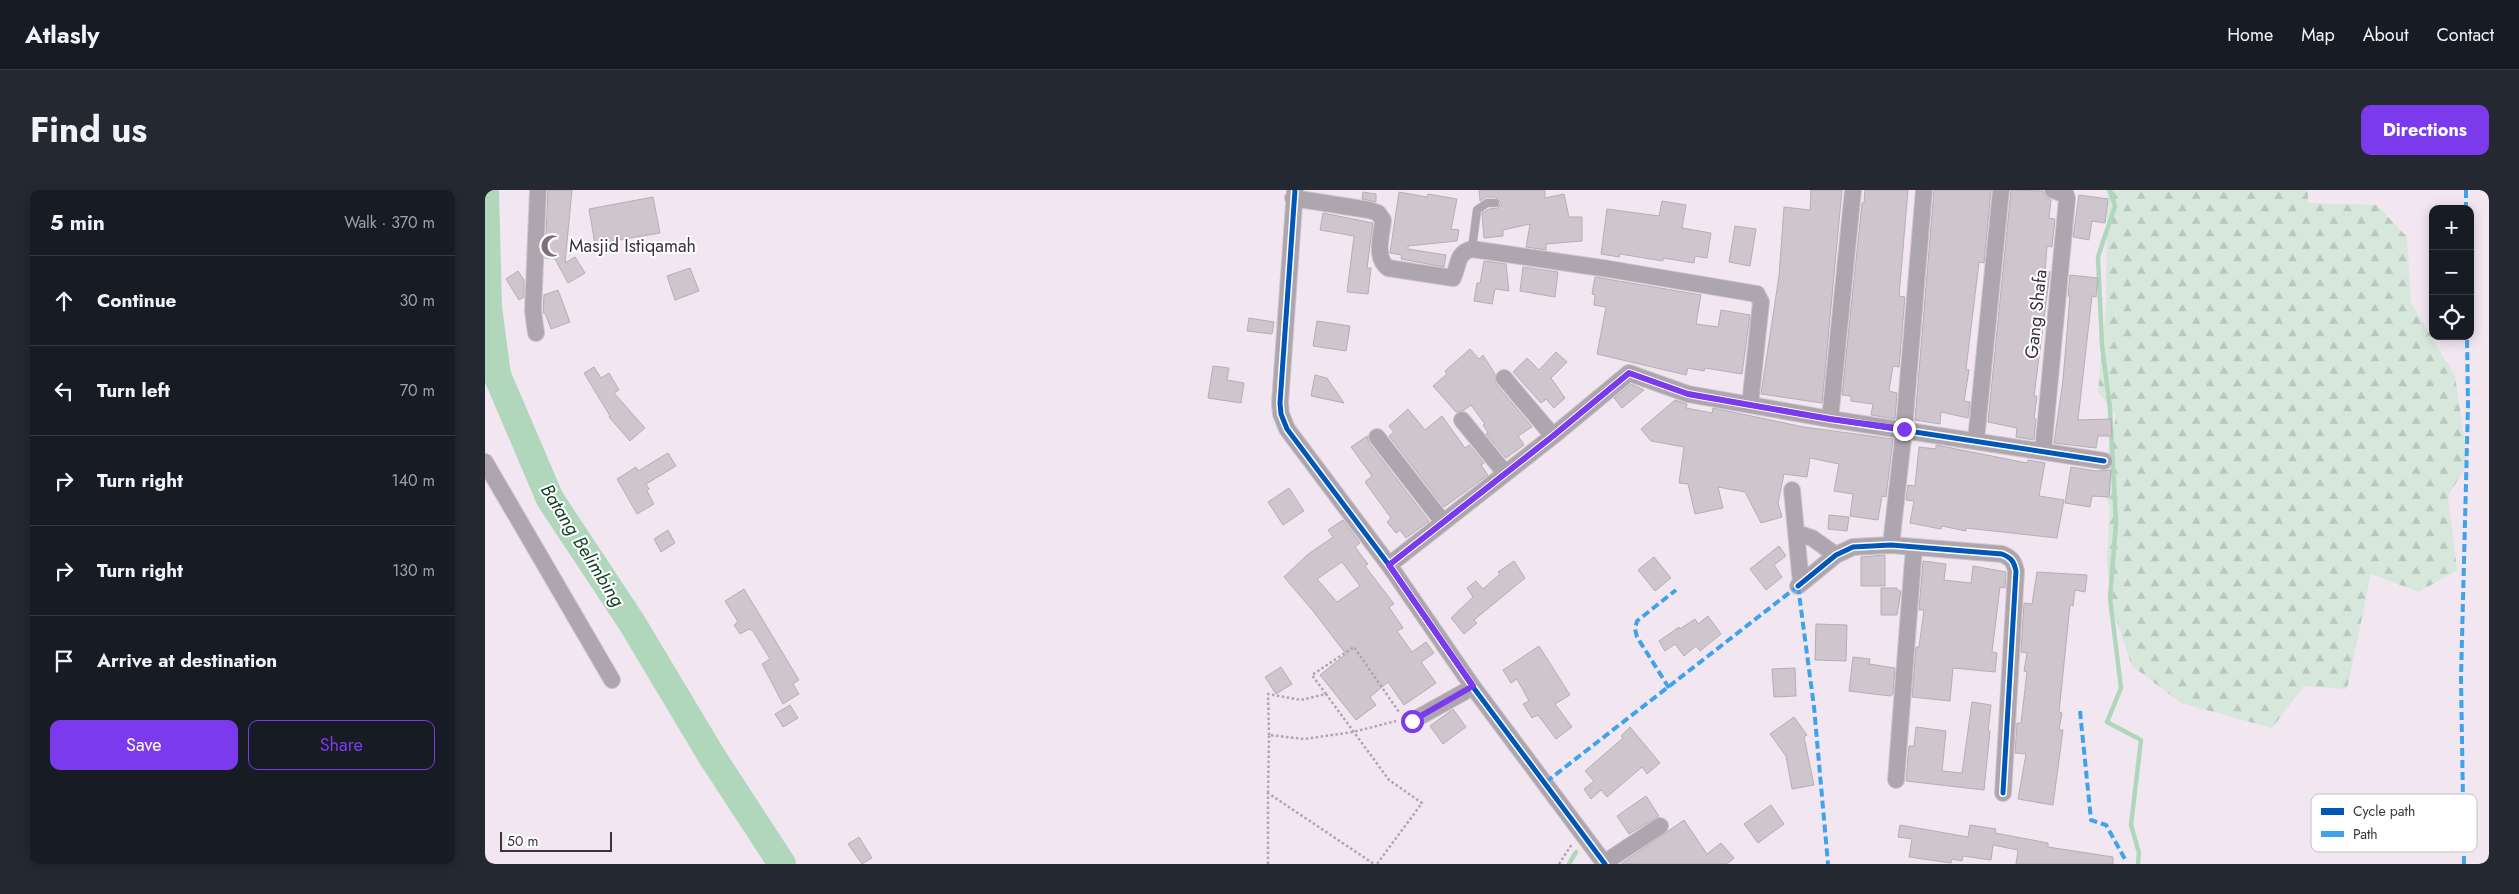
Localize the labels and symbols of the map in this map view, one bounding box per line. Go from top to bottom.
mosque icon: Masjid Istiqamah [539,233,565,259]
place label: Masjid Istiqamah [569,233,696,259]
street label: Gang Shafa [2018,268,2054,360]
route end [1893,418,1916,441]
water label: Batang Belimbing [534,479,631,612]
route start [1401,710,1424,733]
legend [2311,794,2477,852]
text: Cycle path [2353,801,2415,821]
text: Path [2353,824,2378,844]
scale bar [500,829,613,852]

